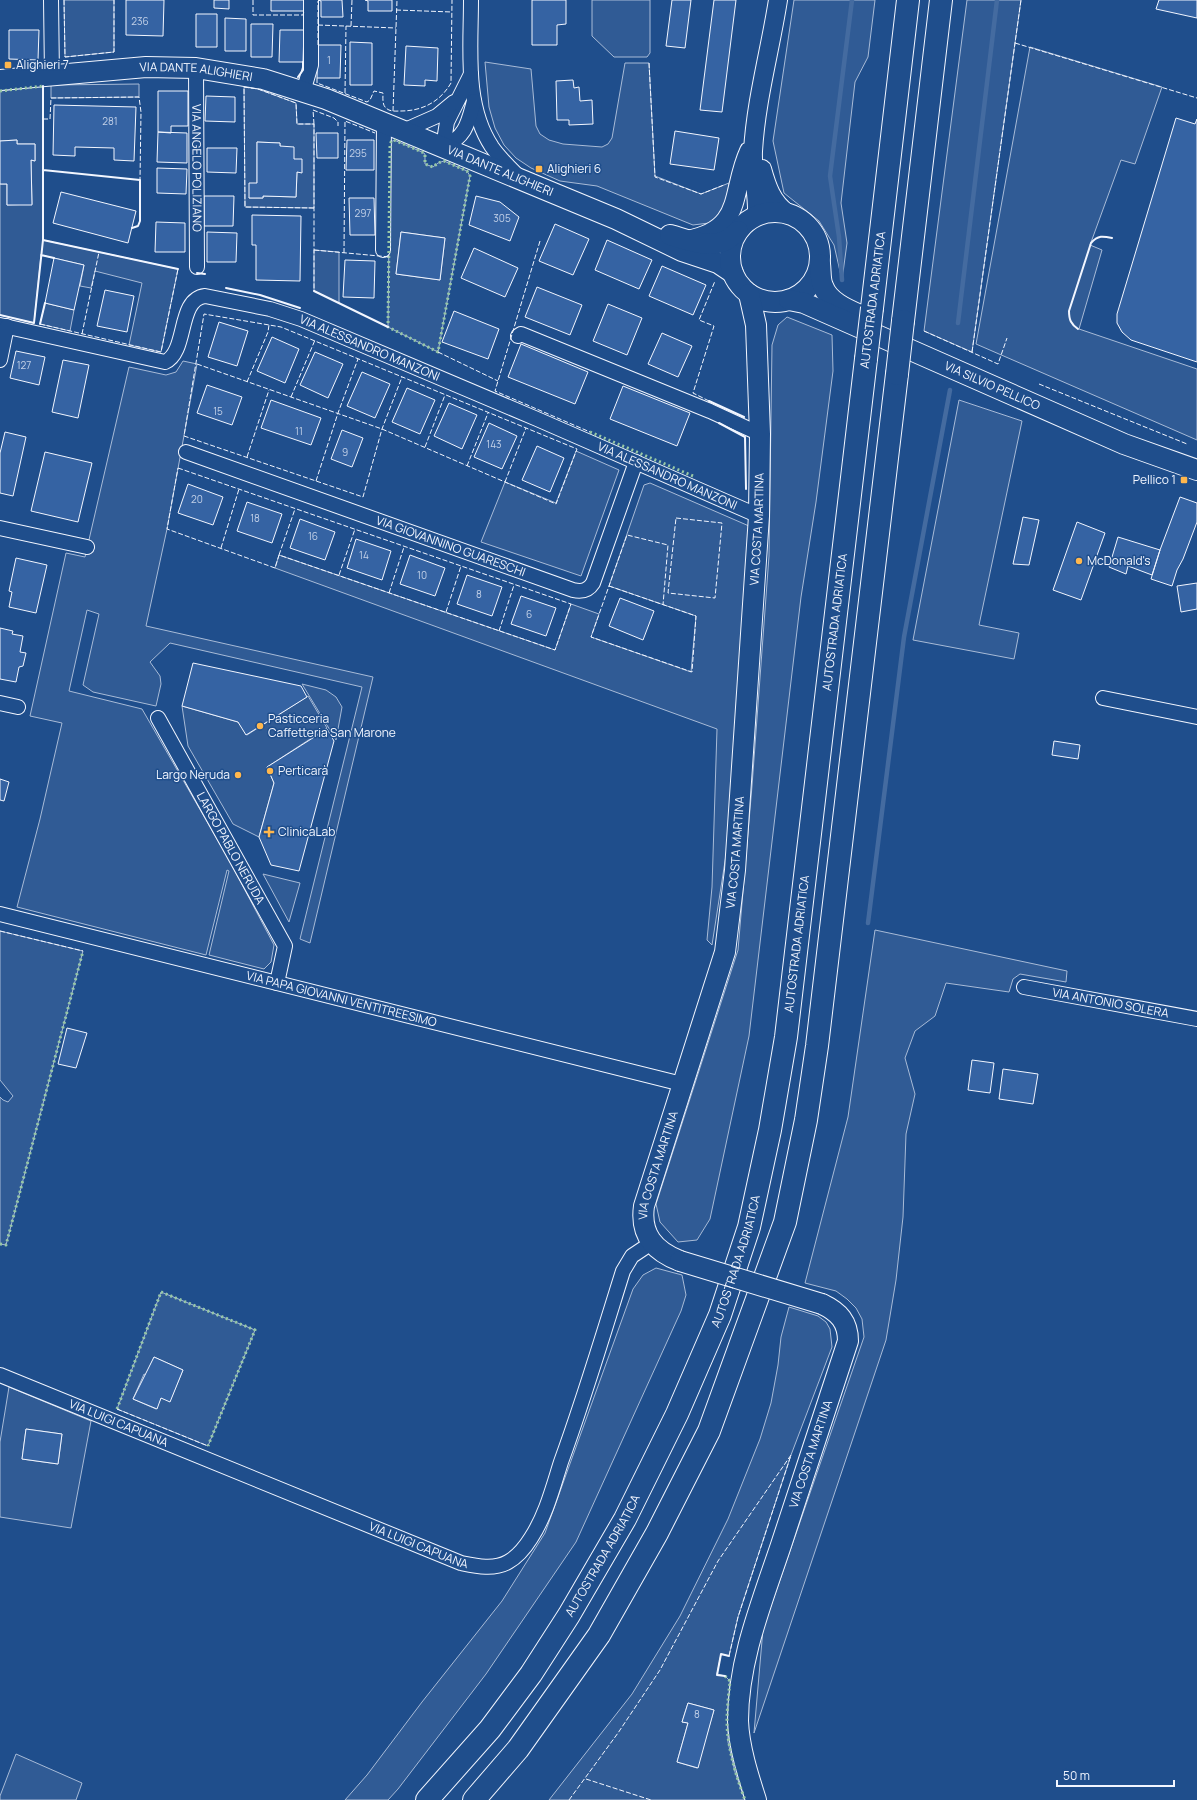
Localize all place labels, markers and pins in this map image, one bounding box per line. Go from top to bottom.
place label: Alighieri 7 [16,56,69,73]
marker: Alighieri 7 [3,60,13,70]
place label: Alighieri 6 [547,160,601,177]
marker: Alighieri 6 [534,164,544,174]
place label: Pellico 1 [1133,471,1176,488]
marker: Pellico 1 [1179,475,1189,485]
place label: McDonald's [1087,552,1151,569]
marker: McDonald's [1074,556,1084,566]
place label: Pasticceria Caffetteria San Marone [268,710,396,741]
marker: Pasticceria Caffetteria San Marone [255,721,265,731]
place label: Perticarà [278,762,328,779]
place label: Largo Neruda [156,766,230,783]
marker: Perticarà [265,766,275,776]
marker: Largo Neruda [233,770,243,780]
place label: ClinicaLab [278,823,335,840]
marker: ClinicaLab [263,826,275,838]

